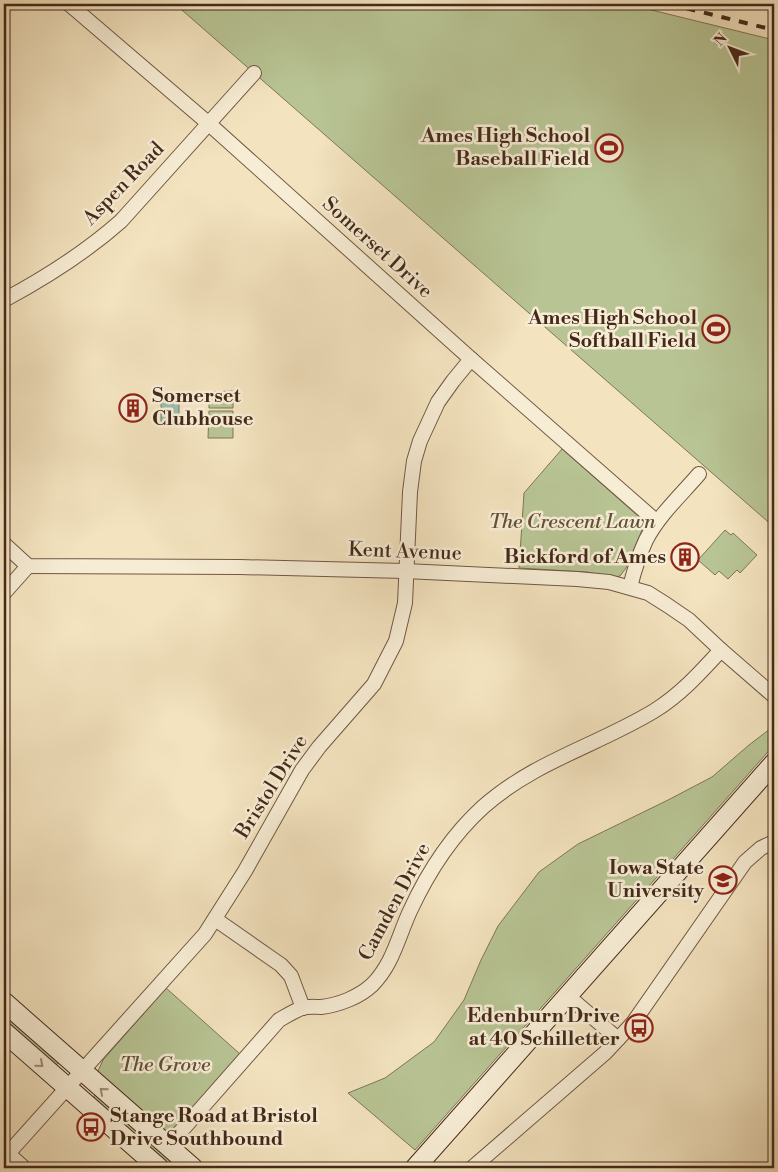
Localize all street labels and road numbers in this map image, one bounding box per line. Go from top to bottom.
street label: Aspen Road [77,137,170,232]
street label: Somerset Drive [317,192,437,304]
street label: Kent Avenue [348,538,462,566]
street label: Bristol Drive [230,730,314,844]
street label: Camden Drive [353,839,437,965]

